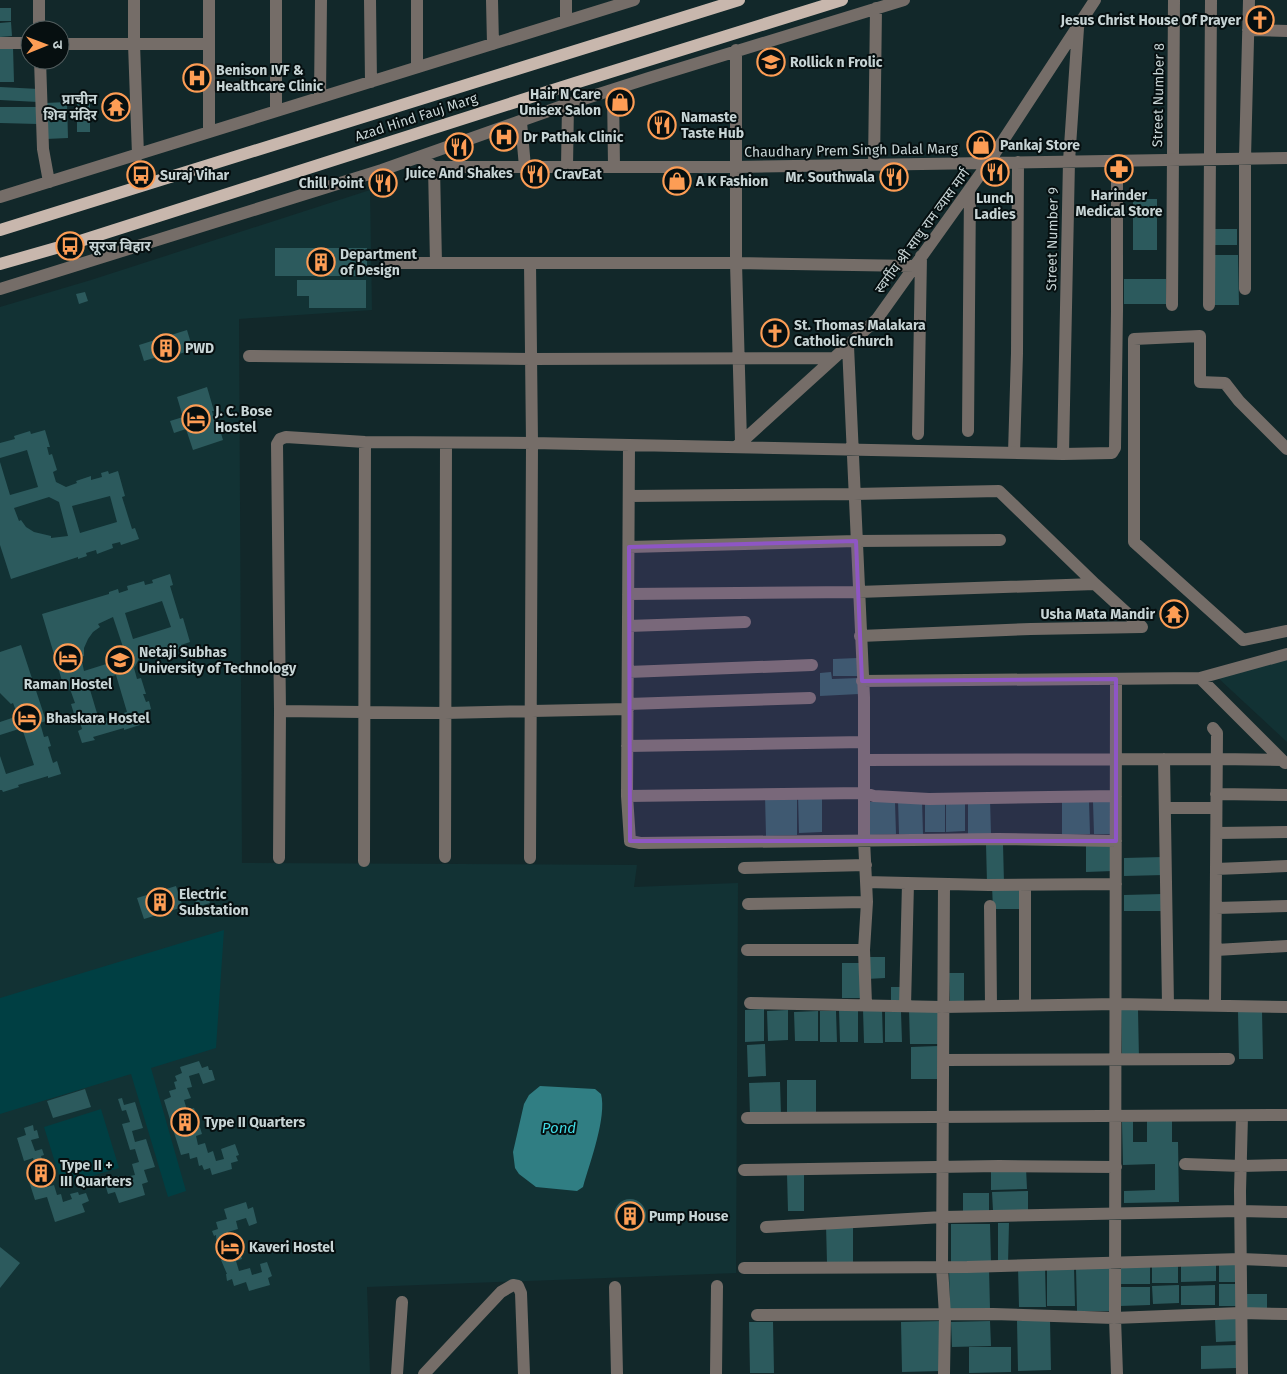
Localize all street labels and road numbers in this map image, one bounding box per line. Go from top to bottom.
street label: Street Number 8 [1149,43,1168,147]
street label: Azad Hind Fauj Marg [353,89,480,145]
street label: Chaudhary Prem Singh Dalal Marg [744,140,959,161]
street label: स्वर्गीय श्री साधु राम व्यास मार्ग [871,165,975,298]
street label: Street Number 9 [1043,187,1062,291]

